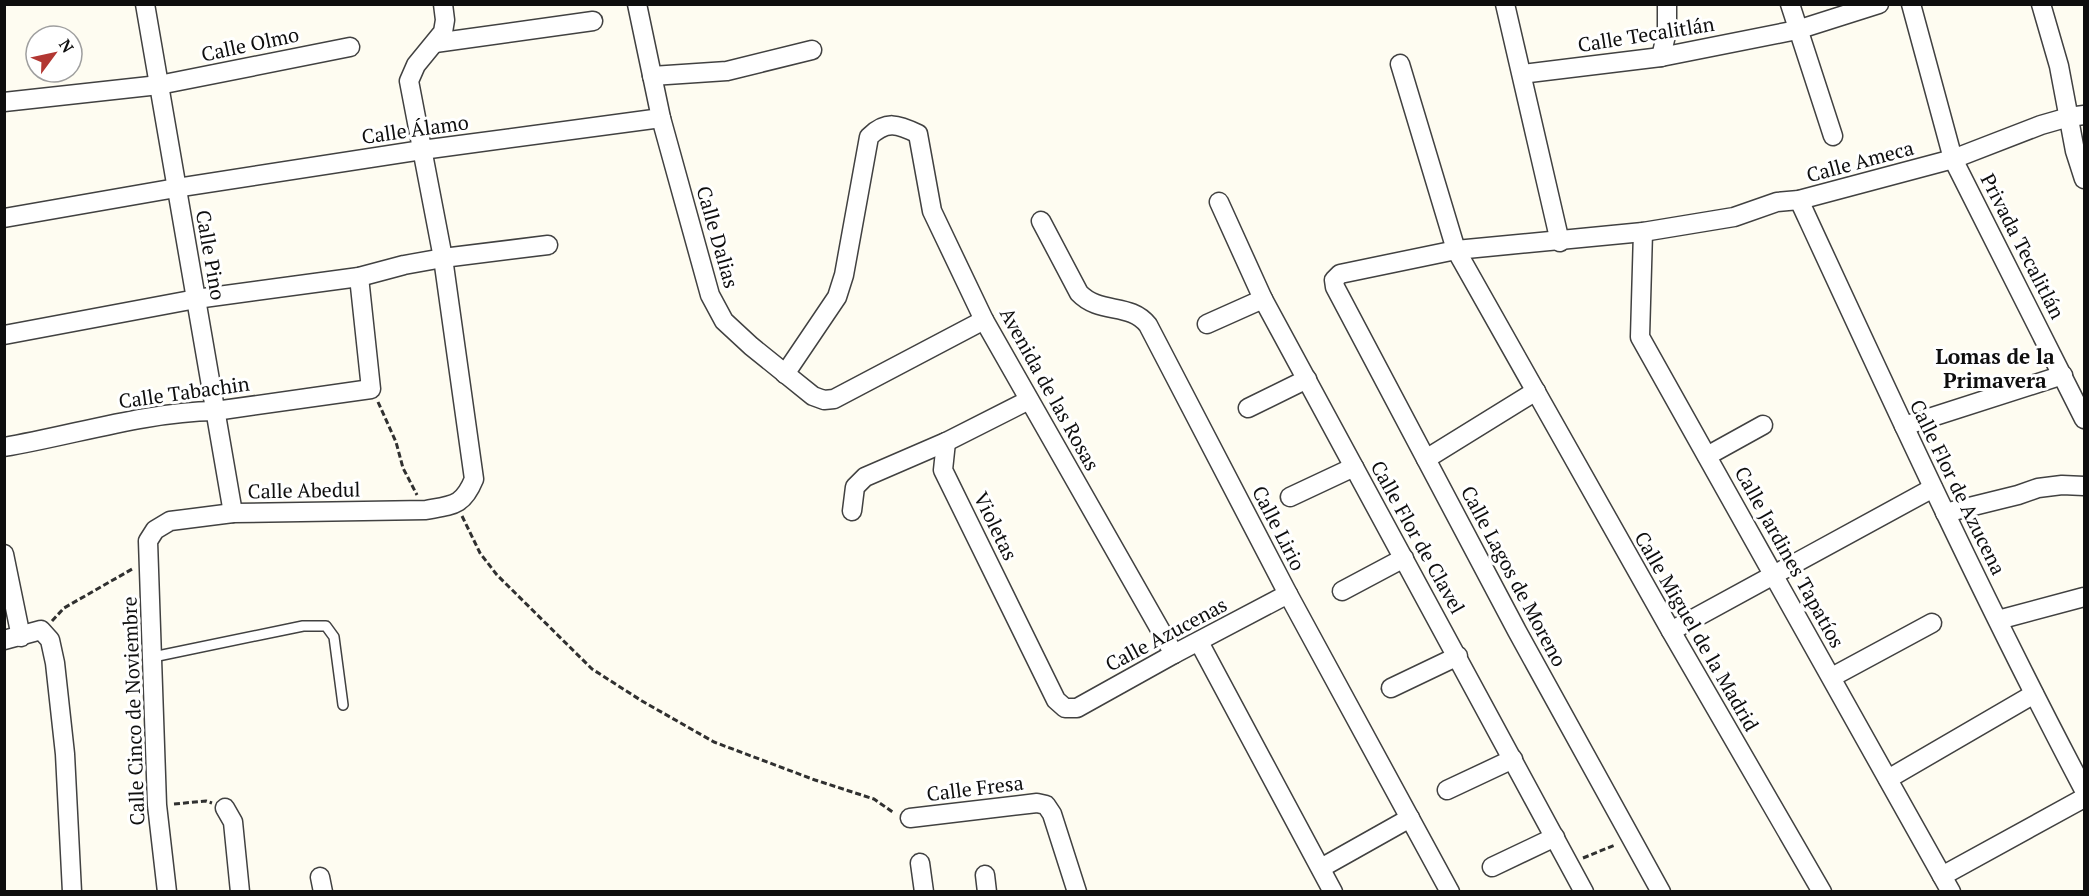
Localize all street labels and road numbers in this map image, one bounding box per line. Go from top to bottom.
street label: Calle Tecalitlán [1576,10,1716,58]
street label: Calle Olmo [199,20,301,68]
street label: Calle Álamo [360,108,470,150]
street label: Calle Ameca [1803,134,1917,188]
street label: Privada Tecalitlán [1975,169,2071,323]
street label: Calle Dalias [691,183,745,291]
street label: Calle Pino [190,208,232,302]
street label: Avenida de las Rosas [994,303,1106,475]
street label: Calle Tabachin [117,369,251,415]
street label: Calle Flor de Azucena [1904,395,2012,579]
street label: Calle Flor de Clavel [1365,456,1471,618]
street label: Calle Jardines Tapatíos [1729,461,1851,653]
street label: Calle Abedul [247,476,361,504]
street label: Calle Lirio [1246,481,1312,575]
street label: Calle Lagos de Moreno [1455,481,1573,671]
street label: Violetas [968,487,1024,565]
street label: Calle Miguel de la Madrid [1629,526,1765,736]
street label: Calle Azucenas [1100,591,1232,677]
street label: Calle Cinco de Noviembre [116,596,150,826]
street label: Calle Fresa [925,769,1025,807]

